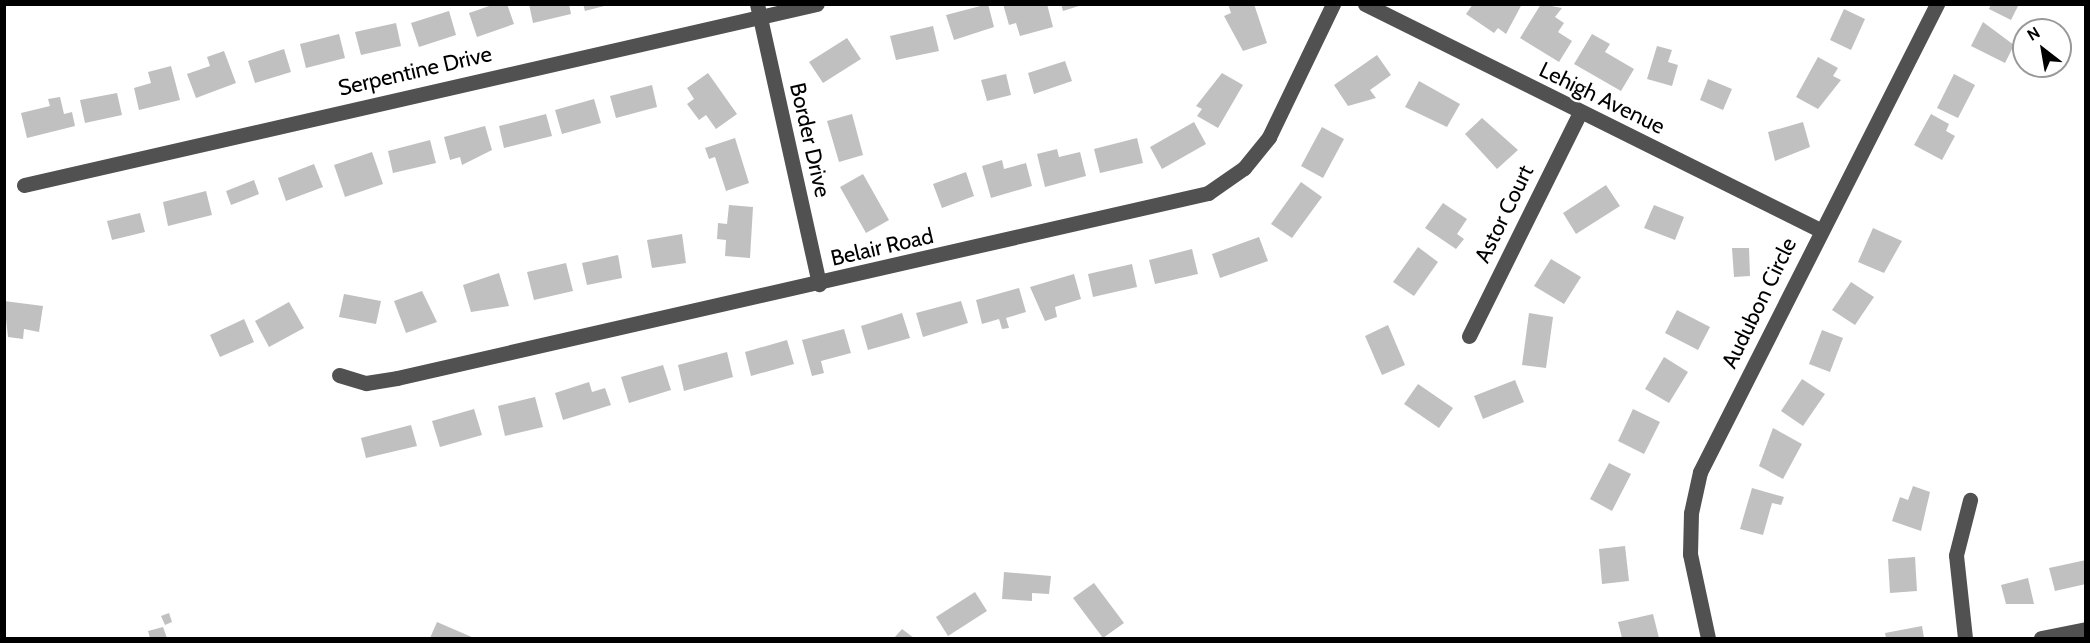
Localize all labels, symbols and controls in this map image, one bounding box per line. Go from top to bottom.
north arrow [2012,18,2072,78]
text: N [2024,23,2043,45]
street label: Serpentine Drive [336,41,494,101]
street label: Lehigh Avenue [1535,56,1669,140]
street label: Border Drive [784,80,836,200]
street label: Astor Court [1469,161,1539,267]
street label: Belair Road [828,222,936,272]
street label: Audubon Circle [1716,233,1802,373]

